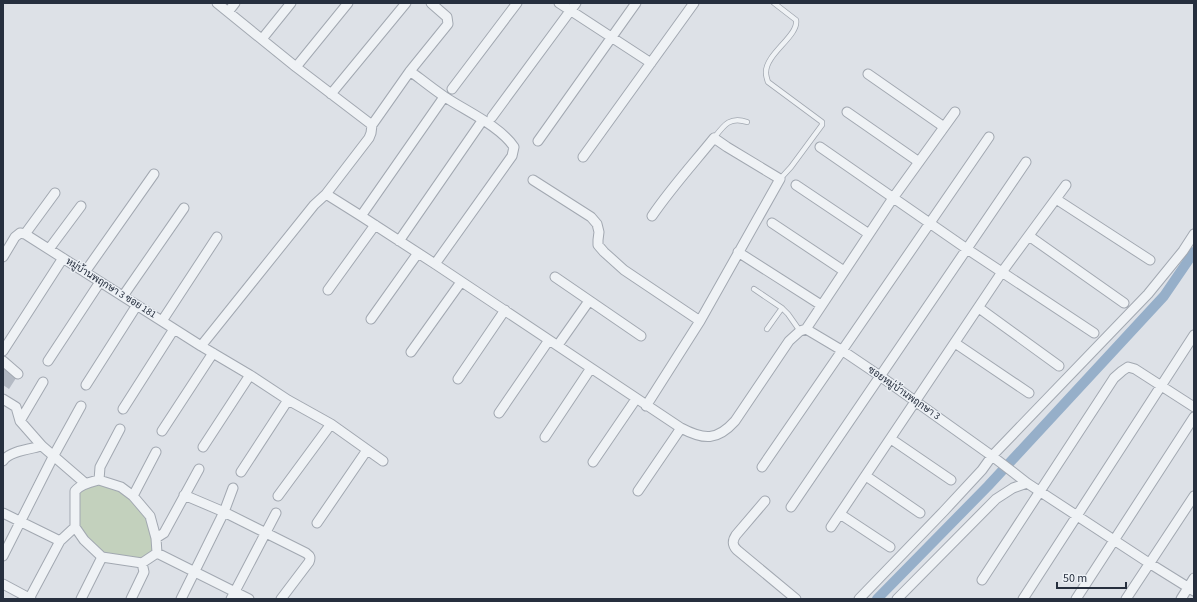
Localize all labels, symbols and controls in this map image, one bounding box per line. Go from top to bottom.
street label: หมู่บ้านพฤกษา 3 ซอย 181 [63,254,159,322]
street label: ซอยหมู่บ้านพฤกษา 3 [865,363,943,423]
scale bar [1057,564,1126,590]
text: 50 m [1063,570,1087,587]

